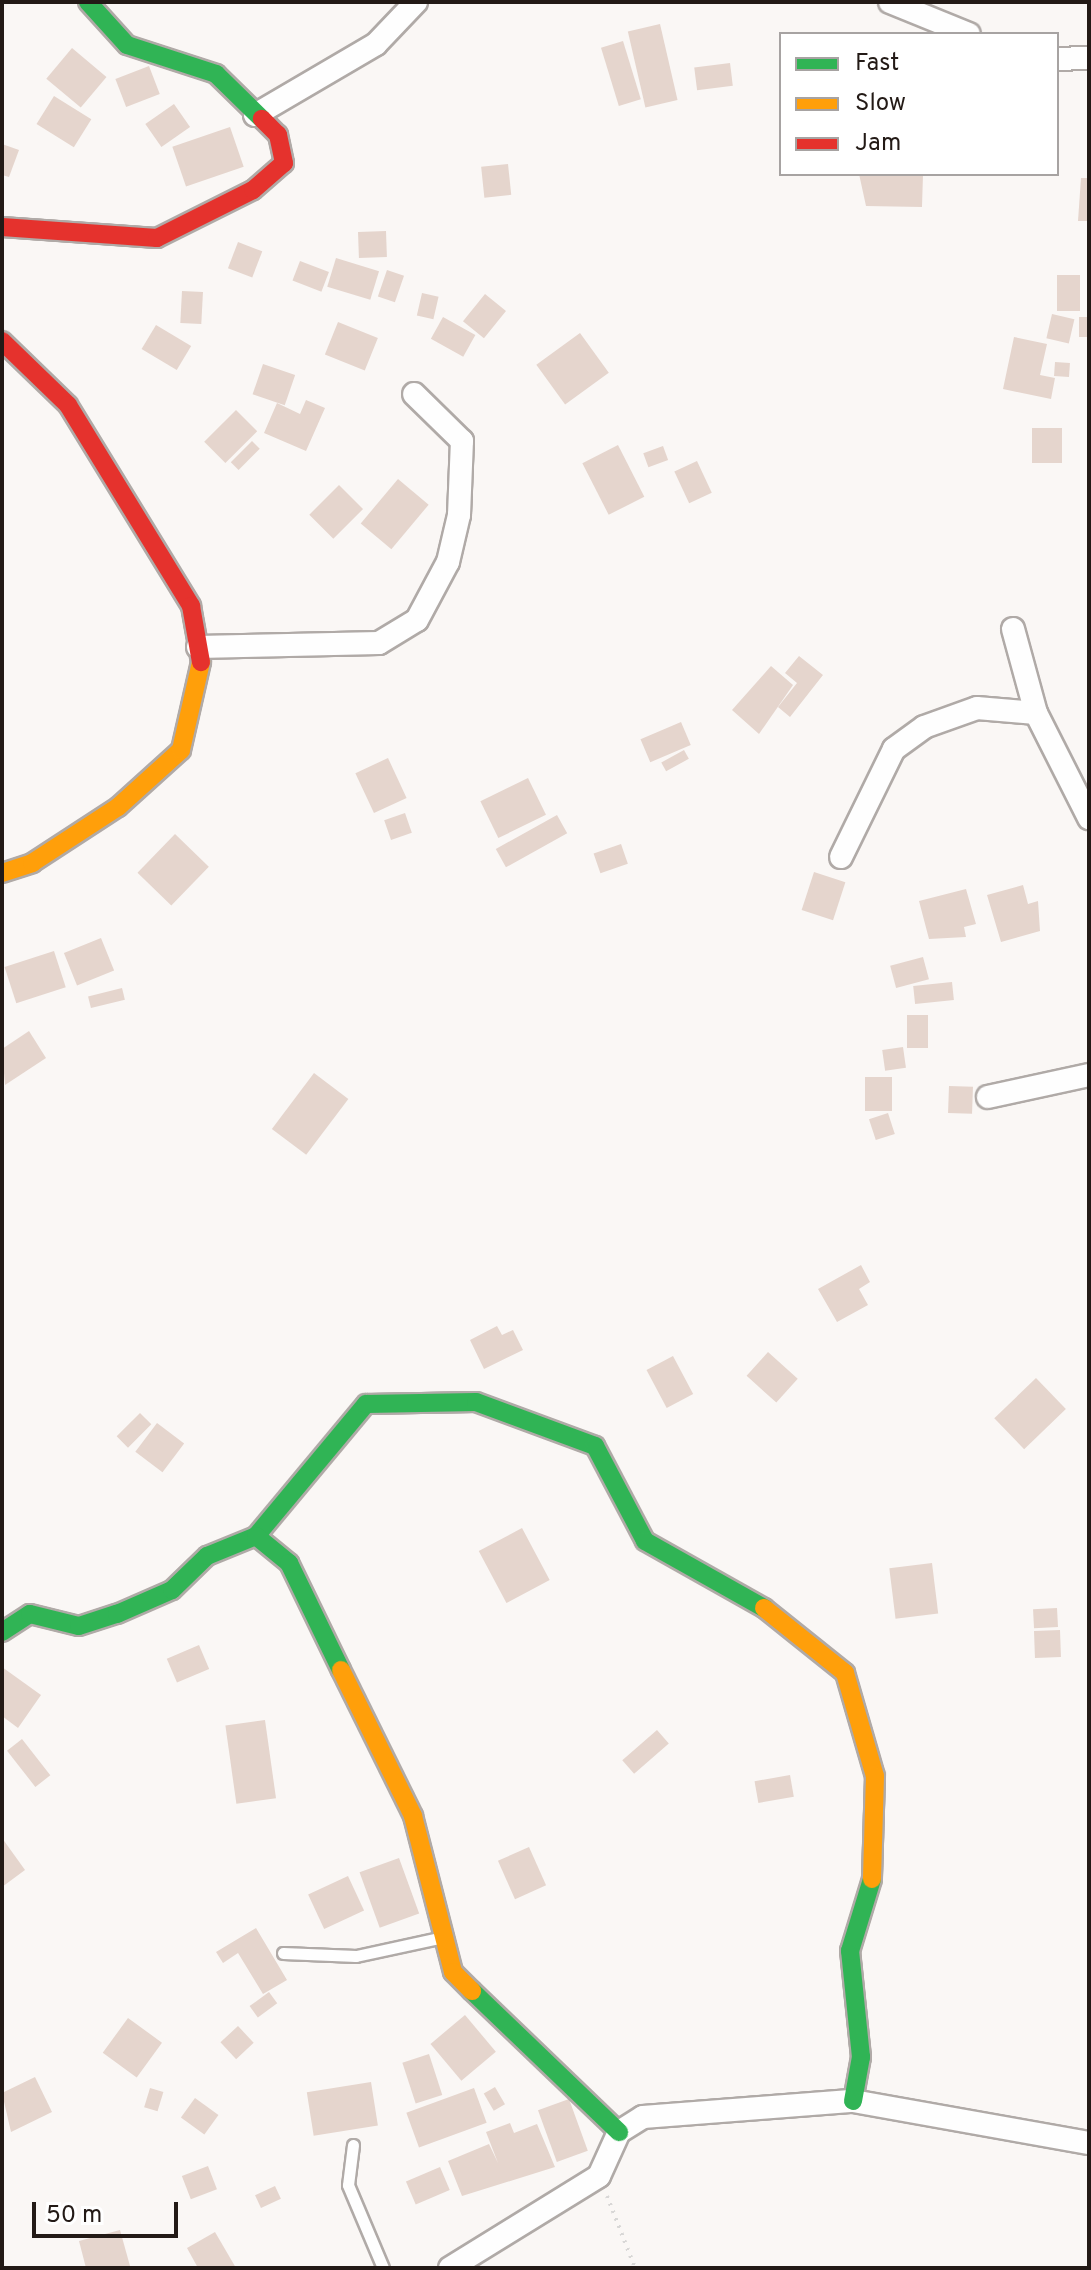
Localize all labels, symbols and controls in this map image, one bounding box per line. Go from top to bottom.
legend [779,32,1059,176]
text: Fast [855,49,899,79]
text: Slow [855,89,906,119]
text: Jam [855,129,901,159]
scale bar [36,2186,182,2236]
text: 50 m [46,2201,102,2231]

